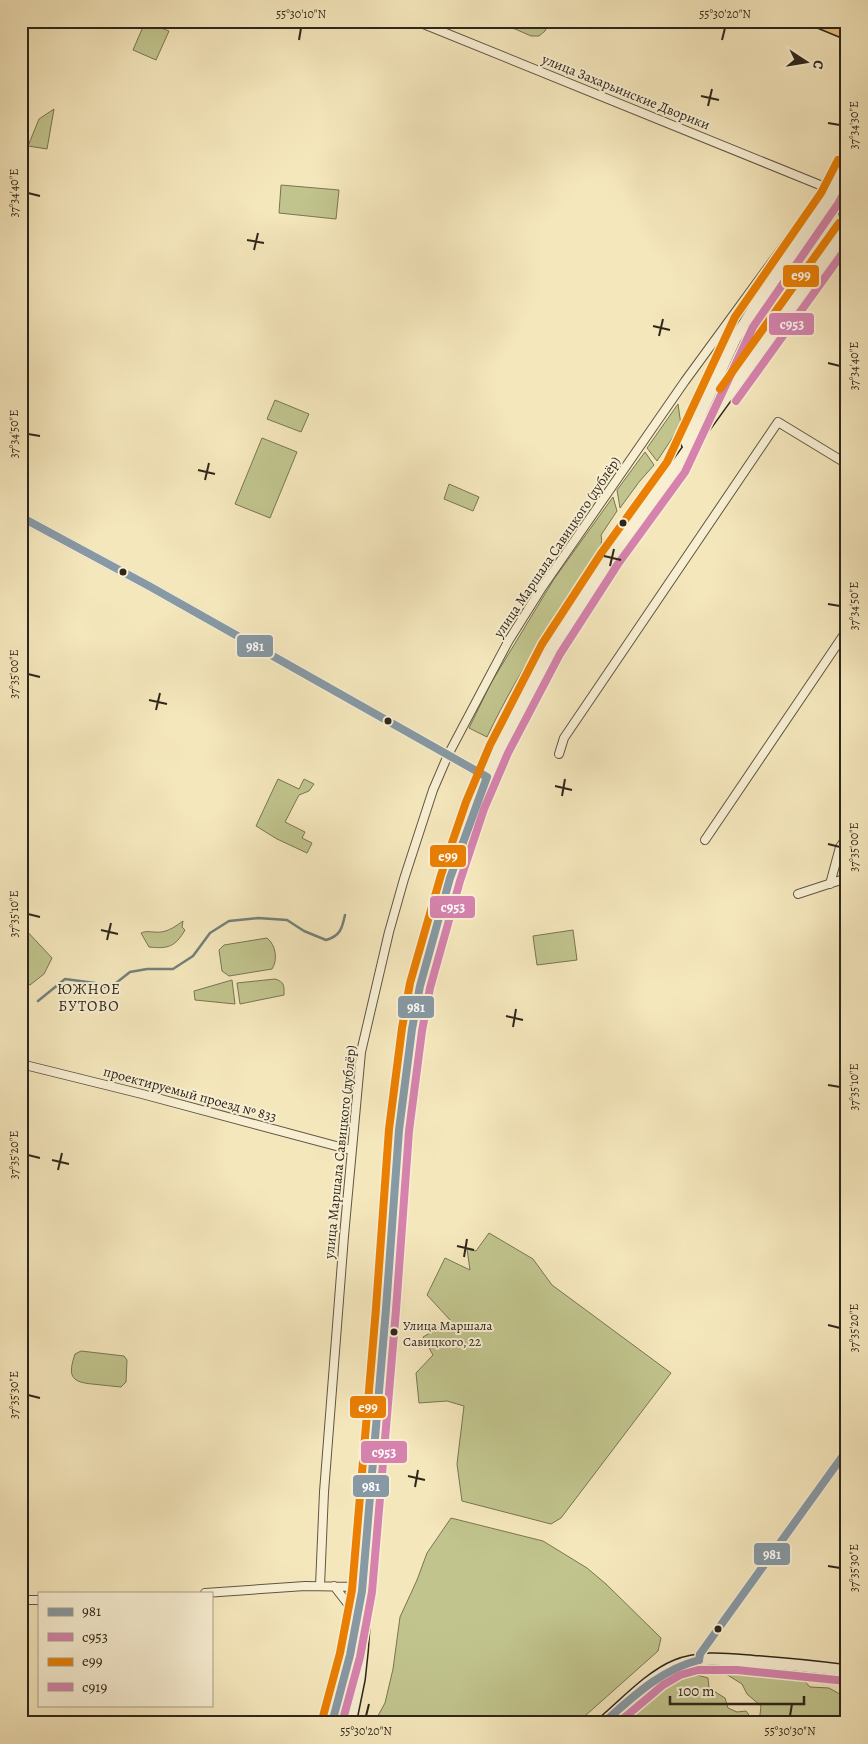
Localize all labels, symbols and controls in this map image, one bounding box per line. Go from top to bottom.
text: 55°30'10"N [276,6,326,22]
text: 55°30'20"N [699,6,751,22]
north arrow [780,38,830,88]
street label: улица Захарьинские Дворики [538,49,713,134]
text: С [808,58,828,71]
text: 37°34'30"E [846,101,862,149]
text: 37°34'40"E [6,169,22,217]
line badge: е99 [782,264,820,288]
text: е99 [791,266,811,285]
line badge: с953 [768,312,815,336]
text: с953 [780,315,804,334]
text: 37°34'40"E [846,342,862,390]
text: 37°34'50"E [6,410,22,458]
street label: улица Маршала Савицкого (дублёр) [489,453,625,642]
unlabelled marker [618,518,628,528]
unlabelled marker [118,567,128,577]
text: 37°34'50"E [846,582,862,630]
line badge: 981 [236,634,274,658]
text: 981 [246,637,264,656]
text: 37°35'00"E [6,649,22,699]
unlabelled marker [383,716,393,726]
text: 37°35'00"E [846,822,862,872]
line badge: е99 [429,844,467,868]
text: е99 [438,847,458,866]
text: 37°35'10"E [6,890,22,938]
line badge: с953 [429,895,476,919]
text: с953 [441,898,465,917]
district label: ЮЖНОЕ БУТОВО [57,979,121,1016]
line badge: 981 [397,995,435,1019]
text: 981 [407,998,425,1017]
street label: улица Маршала Савицкого (дублёр) [319,1044,361,1261]
street label: проектируемый проезд № 833 [101,1062,279,1126]
text: 37°35'10"E [846,1063,862,1111]
text: 37°35'20"E [6,1131,22,1179]
text: 37°35'20"E [846,1304,862,1352]
place label: Улица Маршала Савицкого, 22 [403,1317,492,1350]
marker: Улица Маршала Савицкого, 22 [389,1327,399,1337]
text: 37°35'30"E [6,1371,22,1419]
line badge: е99 [349,1395,387,1419]
text: е99 [358,1398,378,1417]
line badge: с953 [360,1440,408,1464]
text: с953 [372,1443,396,1462]
line badge: 981 [352,1474,390,1498]
text: 981 [362,1477,380,1496]
line badge: 981 [753,1542,791,1566]
text: 37°35'30"E [846,1544,862,1592]
text: 981 [763,1545,781,1564]
legend [38,1592,212,1706]
text: 981 [82,1601,101,1621]
unlabelled marker [713,1624,723,1634]
text: с953 [82,1627,108,1647]
text: е99 [82,1651,103,1671]
scale bar [670,1674,804,1706]
text: с919 [82,1677,107,1697]
text: 100 m [678,1681,715,1701]
text: 55°30'20"N [340,1723,392,1739]
text: 55°30'30"N [764,1723,816,1739]

